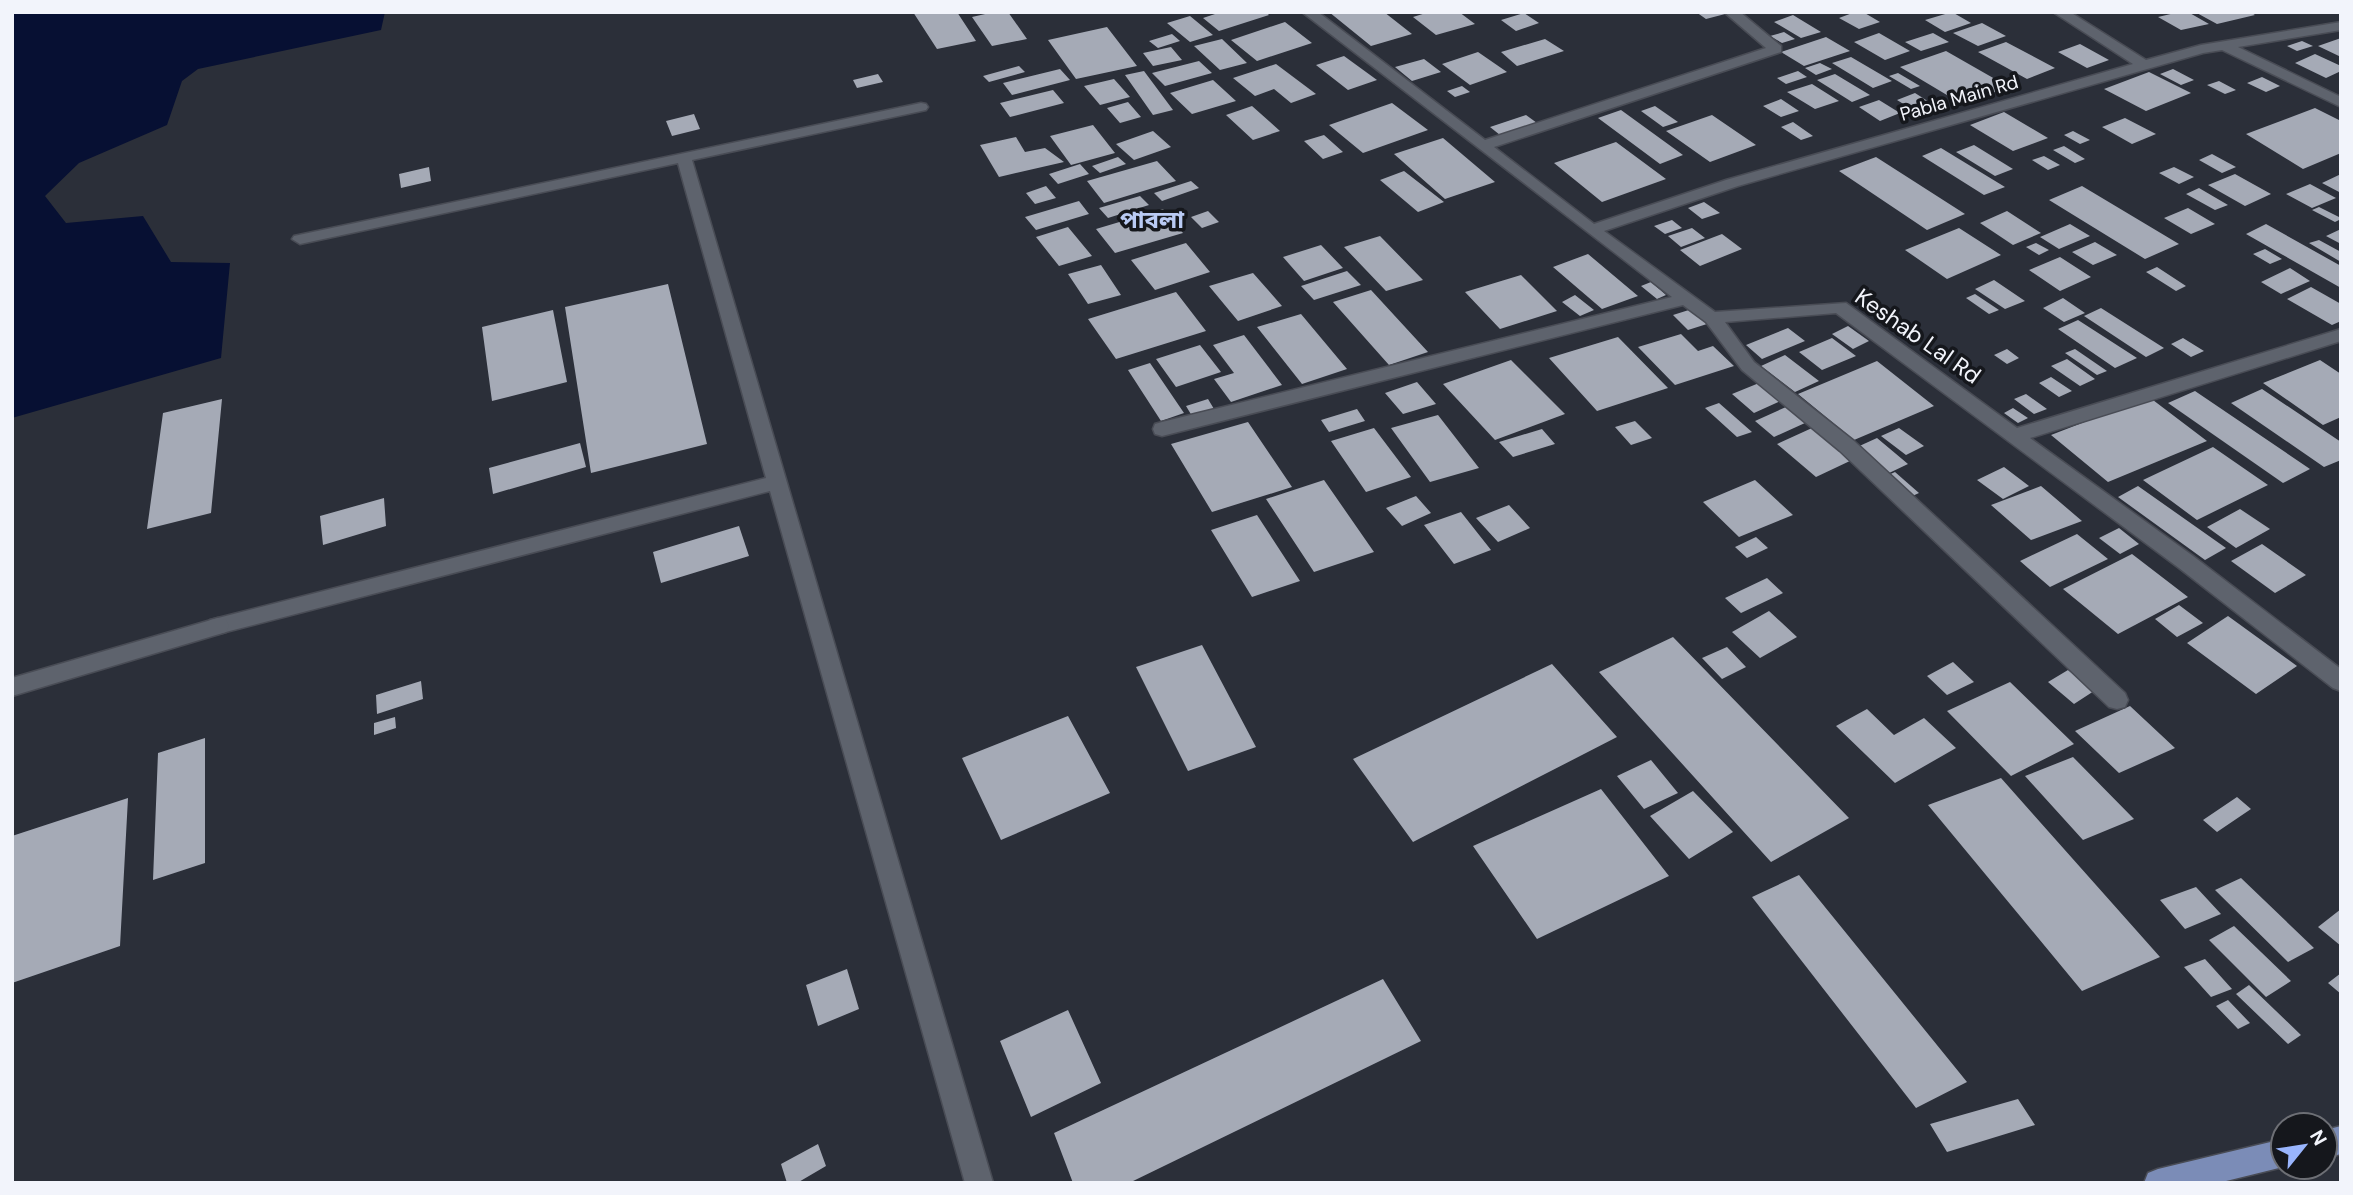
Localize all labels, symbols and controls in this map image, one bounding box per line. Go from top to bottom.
street label: Pabla Main Rd [1897,69,2021,127]
district label: পাবলা [1120,204,1185,235]
street label: Keshab Lal Rd [1849,282,1987,390]
north arrow [2269,1111,2339,1181]
text: N [2304,1125,2333,1150]

